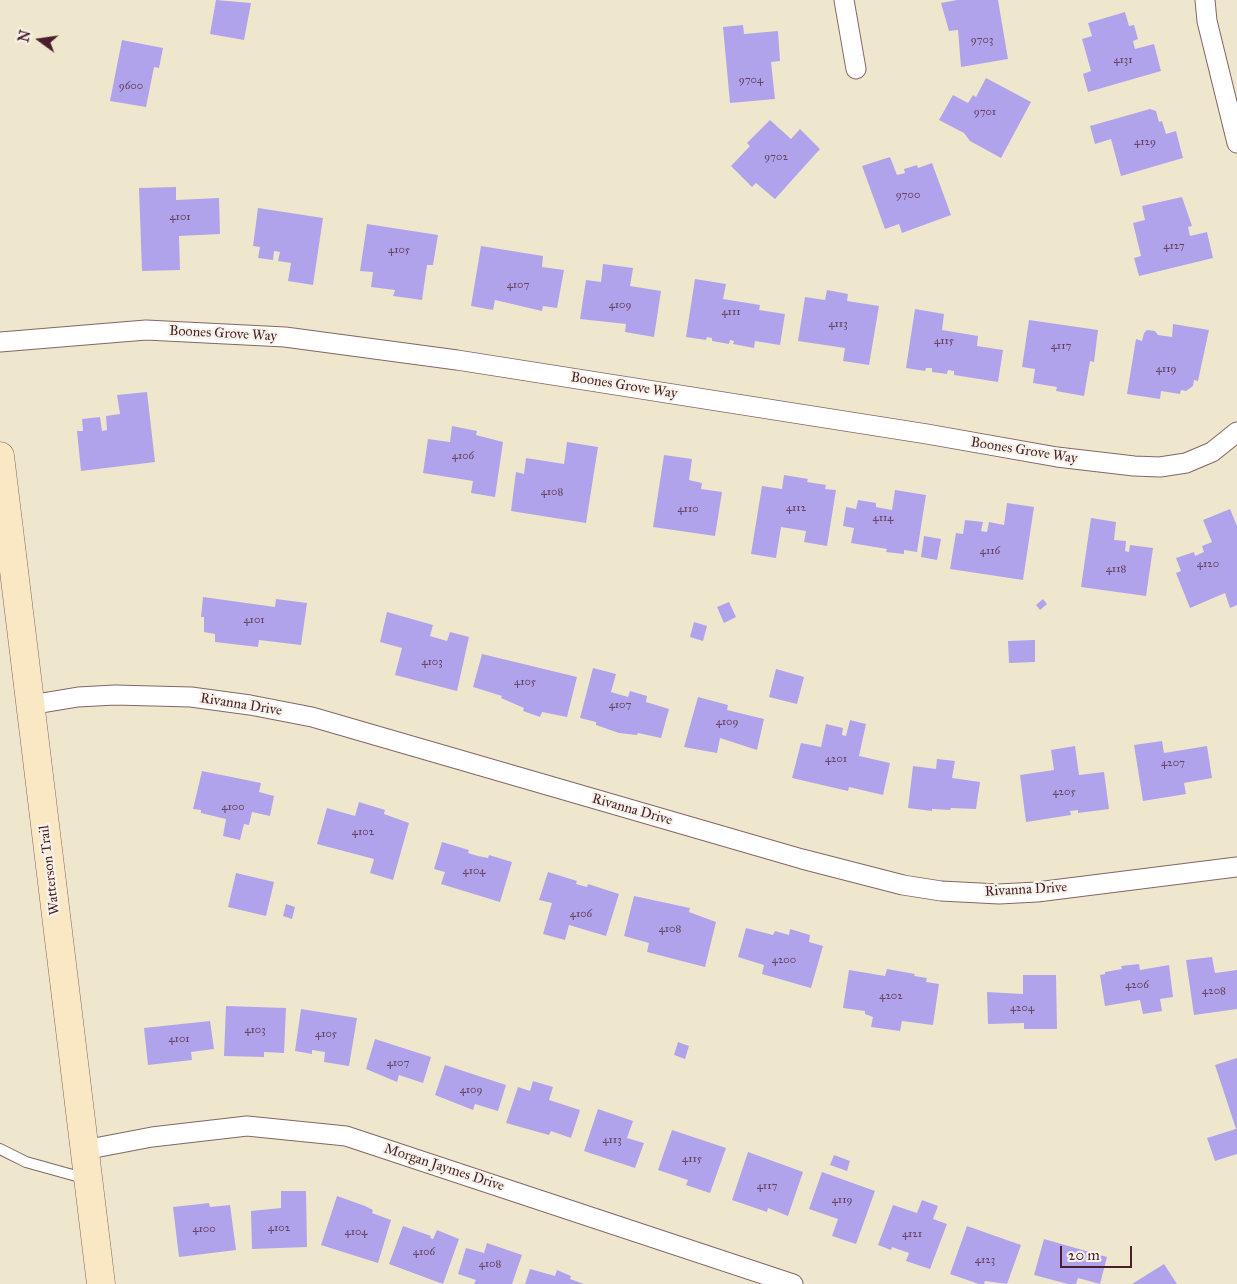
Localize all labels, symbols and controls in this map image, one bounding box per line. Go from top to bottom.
north arrow [15,15,65,65]
text: N [15,28,35,44]
house number: 9703 [971,33,993,47]
house number: 4131 [1113,53,1133,67]
house number: 9704 [739,73,763,87]
house number: 9600 [119,79,143,93]
house number: 9701 [974,105,996,119]
house number: 4129 [1134,135,1156,149]
house number: 9702 [764,150,788,164]
house number: 9700 [896,188,920,202]
house number: 4101 [169,210,191,224]
house number: 4127 [1163,239,1185,253]
house number: 4105 [388,243,410,257]
house number: 4107 [507,278,529,292]
house number: 4109 [609,298,631,312]
house number: 4111 [721,305,741,319]
house number: 4113 [828,317,848,331]
street label: Boones Grove Way [169,323,277,345]
house number: 4115 [934,334,954,348]
house number: 4117 [1051,339,1071,353]
house number: 4119 [1156,362,1176,376]
street label: Boones Grove Way [569,369,679,403]
street label: Boones Grove Way [969,434,1079,468]
house number: 4106 [452,449,474,463]
house number: 4108 [541,485,563,499]
house number: 4112 [786,501,806,515]
house number: 4110 [677,502,699,516]
house number: 4114 [873,511,893,525]
house number: 4116 [980,544,1000,558]
house number: 4120 [1197,557,1219,571]
house number: 4118 [1106,562,1126,576]
house number: 4101 [243,613,265,627]
house number: 4103 [421,655,443,669]
house number: 4105 [514,675,536,689]
street label: Rivanna Drive [199,690,283,720]
house number: 4107 [609,698,631,712]
house number: 4109 [716,715,738,729]
house number: 4201 [825,752,847,766]
house number: 4207 [1161,756,1185,770]
house number: 4205 [1052,785,1076,799]
street label: Rivanna Drive [590,791,674,829]
house number: 4100 [221,800,245,814]
street label: Watterson Trail [36,824,64,916]
house number: 4102 [352,825,374,839]
house number: 4104 [463,864,485,878]
street label: Rivanna Drive [984,879,1068,901]
house number: 4106 [570,907,592,921]
house number: 4108 [659,922,681,936]
house number: 4200 [772,953,796,967]
house number: 4206 [1125,978,1149,992]
house number: 4208 [1202,984,1226,998]
house number: 4202 [879,989,903,1003]
house number: 4204 [1010,1001,1034,1015]
house number: 4103 [244,1023,266,1037]
house number: 4105 [315,1027,337,1041]
house number: 4101 [168,1032,190,1046]
house number: 4107 [387,1056,409,1070]
house number: 4109 [460,1083,482,1097]
house number: 4113 [602,1133,622,1147]
street label: Morgan Jaymes Drive [382,1141,506,1195]
house number: 4115 [682,1152,702,1166]
house number: 4117 [757,1179,777,1193]
house number: 4119 [832,1193,852,1207]
house number: 4102 [268,1221,290,1235]
house number: 4100 [192,1222,216,1236]
house number: 4104 [345,1225,367,1239]
house number: 4121 [902,1227,922,1241]
scale bar [1062,1236,1134,1268]
house number: 4106 [413,1245,435,1259]
text: 20 m [1068,1246,1100,1264]
house number: 4123 [975,1253,995,1267]
house number: 4108 [479,1257,501,1271]

